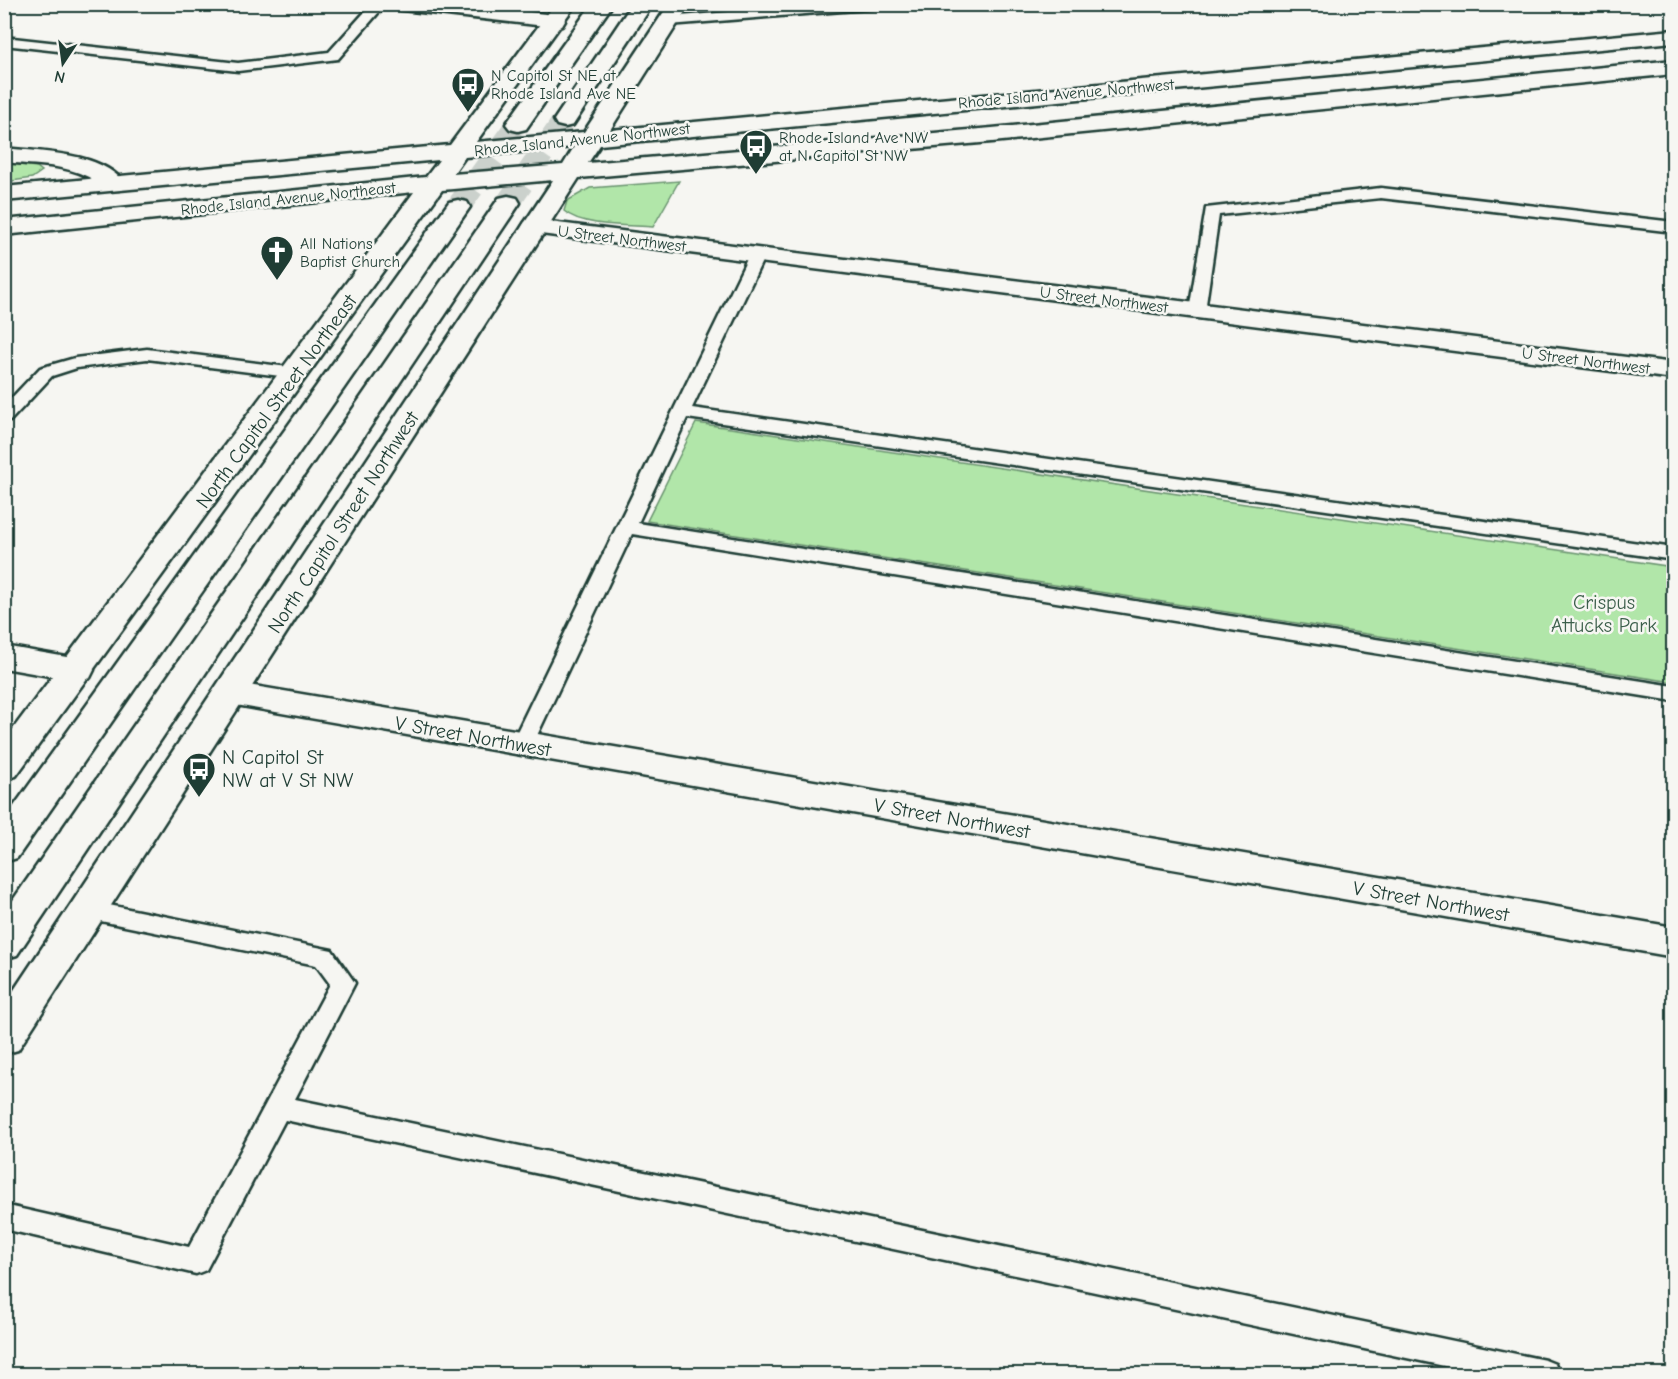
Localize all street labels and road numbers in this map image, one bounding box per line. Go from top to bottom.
street label: Rhode Island Avenue Northwest [957,76,1175,112]
street label: Rhode Island Avenue Northwest [473,120,691,160]
street label: Rhode Island Avenue Northeast [180,179,397,219]
street label: U Street Northwest [557,222,687,256]
street label: U Street Northwest [1039,283,1169,317]
street label: North Capitol Street Northeast [191,289,362,513]
street label: U Street Northwest [1521,344,1651,378]
street label: North Capitol Street Northwest [263,406,425,638]
street label: V Street Northwest [393,711,554,762]
street label: V Street Northwest [872,793,1033,844]
street label: V Street Northwest [1351,876,1512,927]

